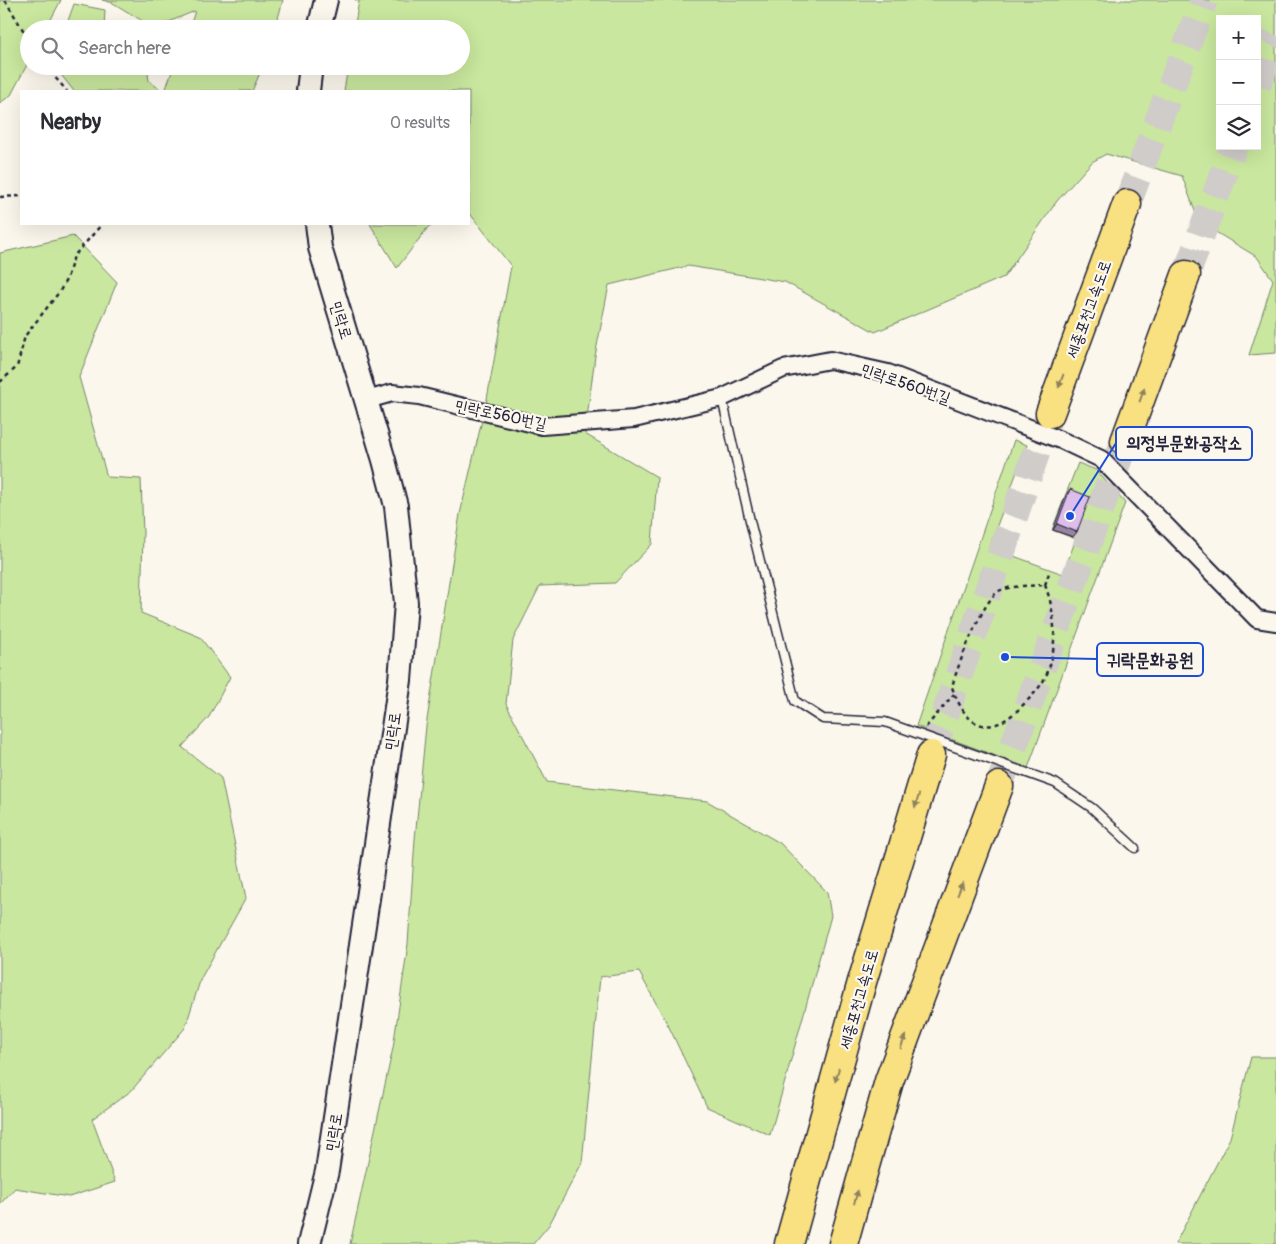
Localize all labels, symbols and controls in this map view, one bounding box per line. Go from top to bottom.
map controls [1216,15,1261,150]
button: + [1216,15,1261,60]
search box [20,20,470,75]
icon: search [38,34,66,62]
text: Search here [78,36,171,60]
button: − [1216,60,1261,105]
button: layers [1216,105,1261,150]
text: Nearby [40,109,101,136]
text: 0 results [390,113,450,133]
street label: 세종포천고속도로 [1062,258,1116,361]
street label: 민락로 [326,299,356,342]
street label: 민락로560번길 [858,359,953,409]
one-way arrow [1057,374,1064,389]
one-way arrow [1138,387,1146,402]
street label: 민락로560번길 [453,395,549,434]
callout: 의정부문화공작소 [1116,427,1252,460]
text: 의정부문화공작소 [1126,432,1242,455]
callout: 귀락문화공원 [1097,643,1203,676]
text: 귀락문화공원 [1107,649,1193,672]
street label: 민락로 [380,711,406,752]
one-way arrow [913,794,920,809]
one-way arrow [956,882,964,896]
street label: 세종포천고속도로 [835,947,883,1052]
one-way arrow [899,1034,907,1049]
one-way arrow [832,1067,840,1082]
street label: 민락로 [321,1112,347,1153]
one-way arrow [852,1190,860,1205]

